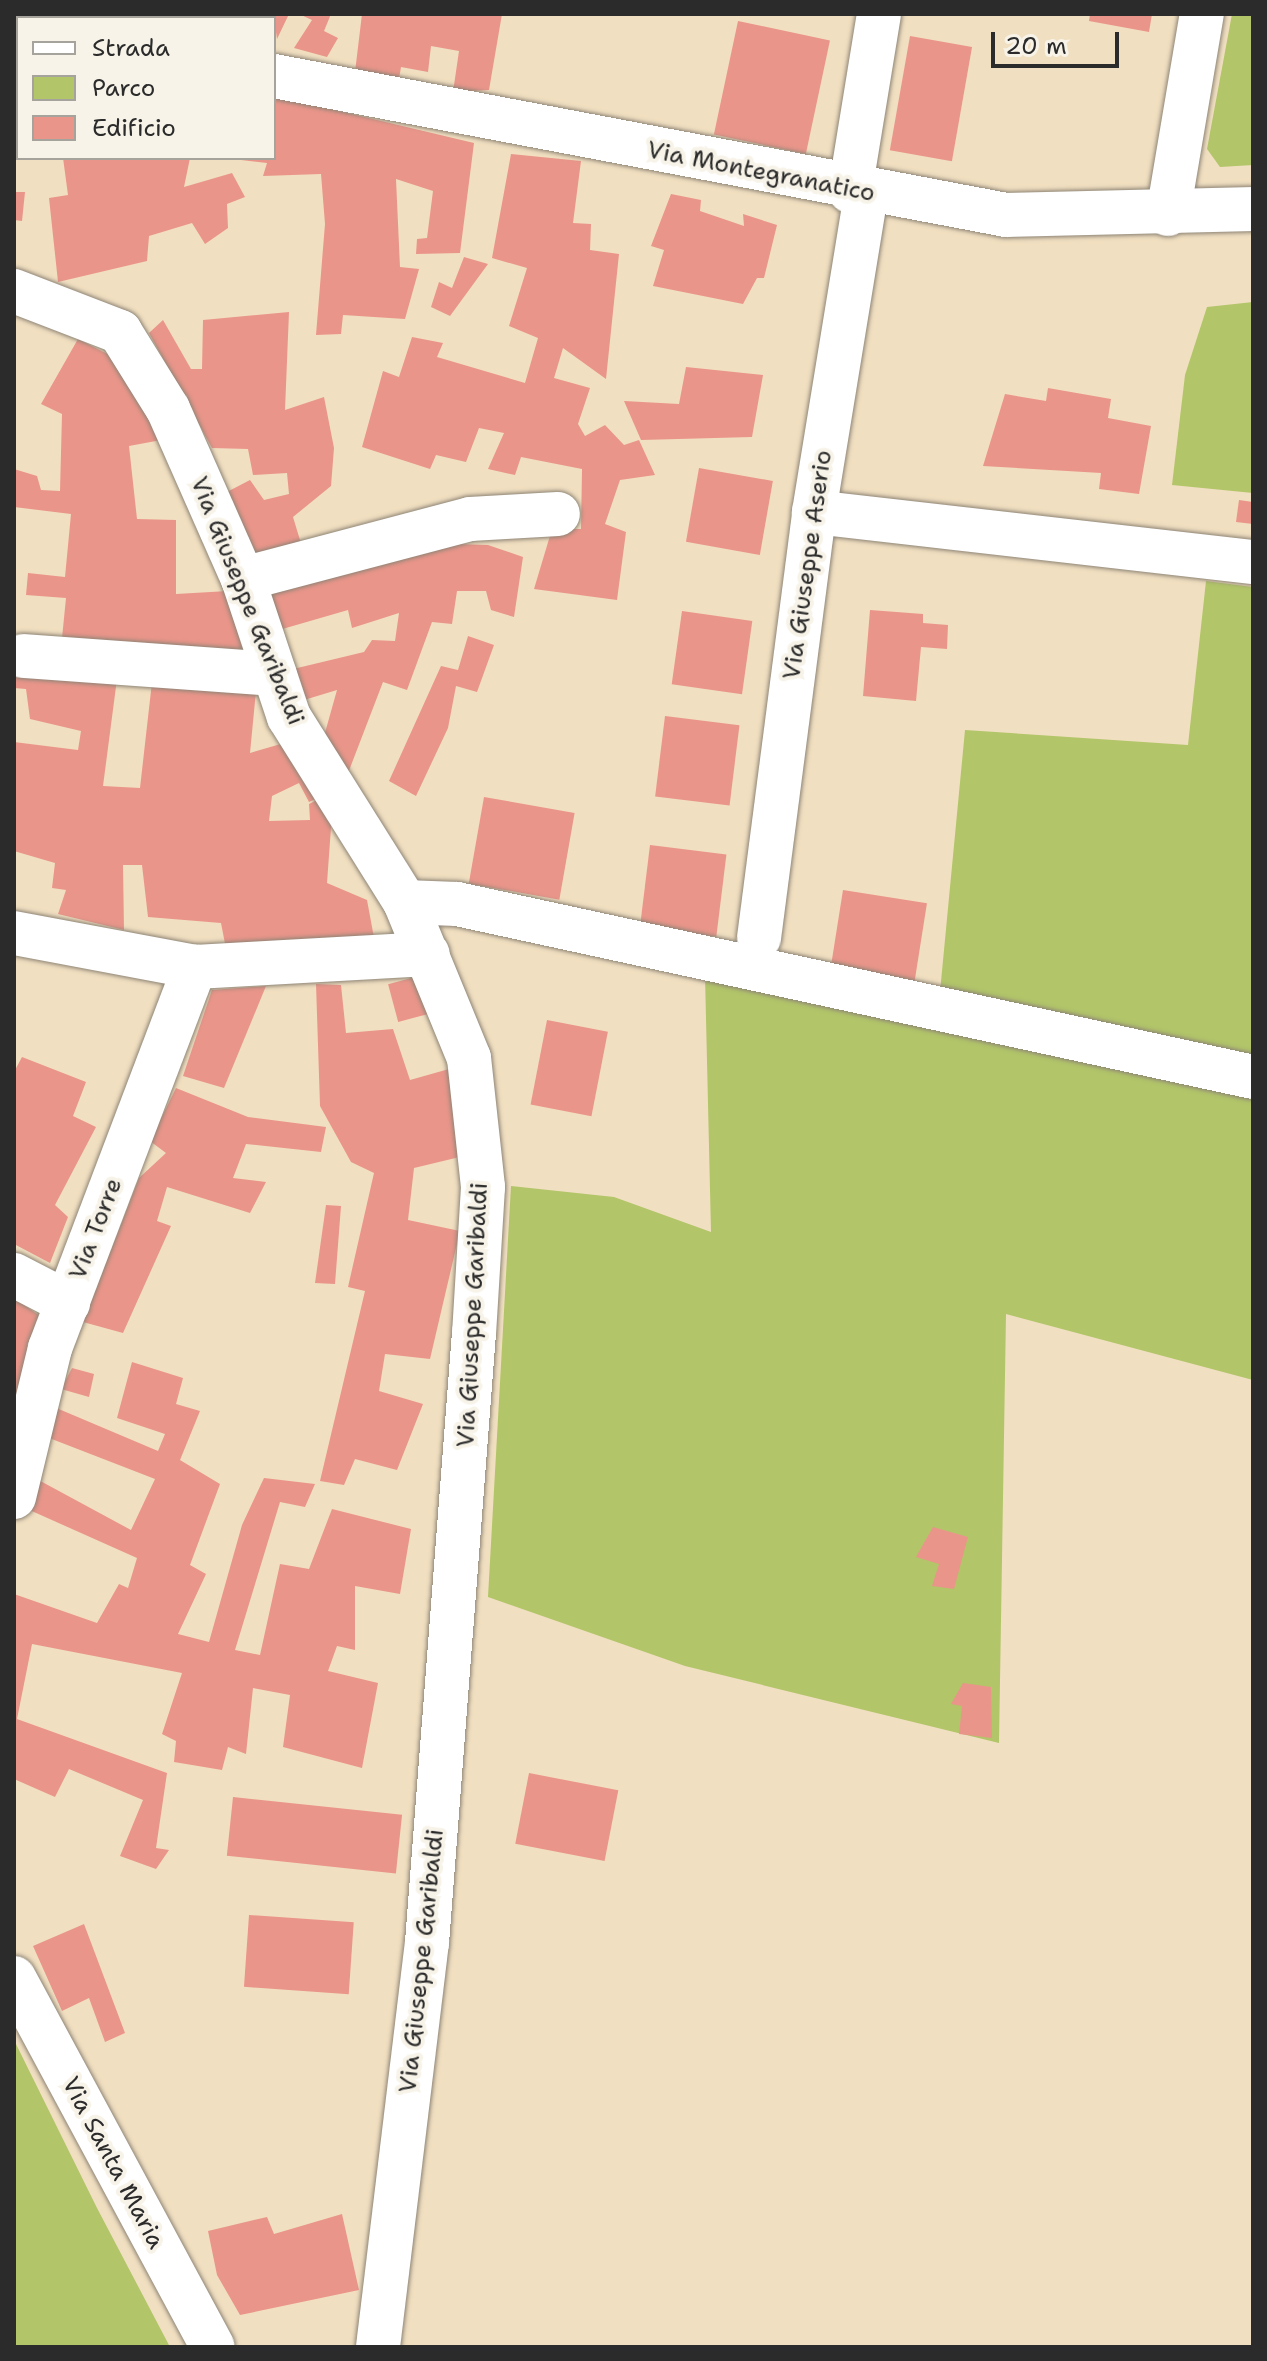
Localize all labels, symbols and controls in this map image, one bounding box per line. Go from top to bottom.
legend [16,16,276,160]
scale bar [995,16,1123,66]
text: 20 m [1005,30,1067,62]
text: Strada [92,32,170,64]
text: Parco [92,72,155,104]
text: Edificio [92,112,176,144]
street label: Via Montegranatico [645,136,877,208]
street label: Via Giuseppe Aserio [778,449,838,681]
street label: Via Giuseppe Garibaldi [184,473,310,729]
street label: Via Torre [64,1174,128,1284]
street label: Via Giuseppe Garibaldi [452,1182,494,1448]
street label: Via Giuseppe Garibaldi [394,1828,450,2094]
street label: Via Santa Maria [56,2072,170,2254]

